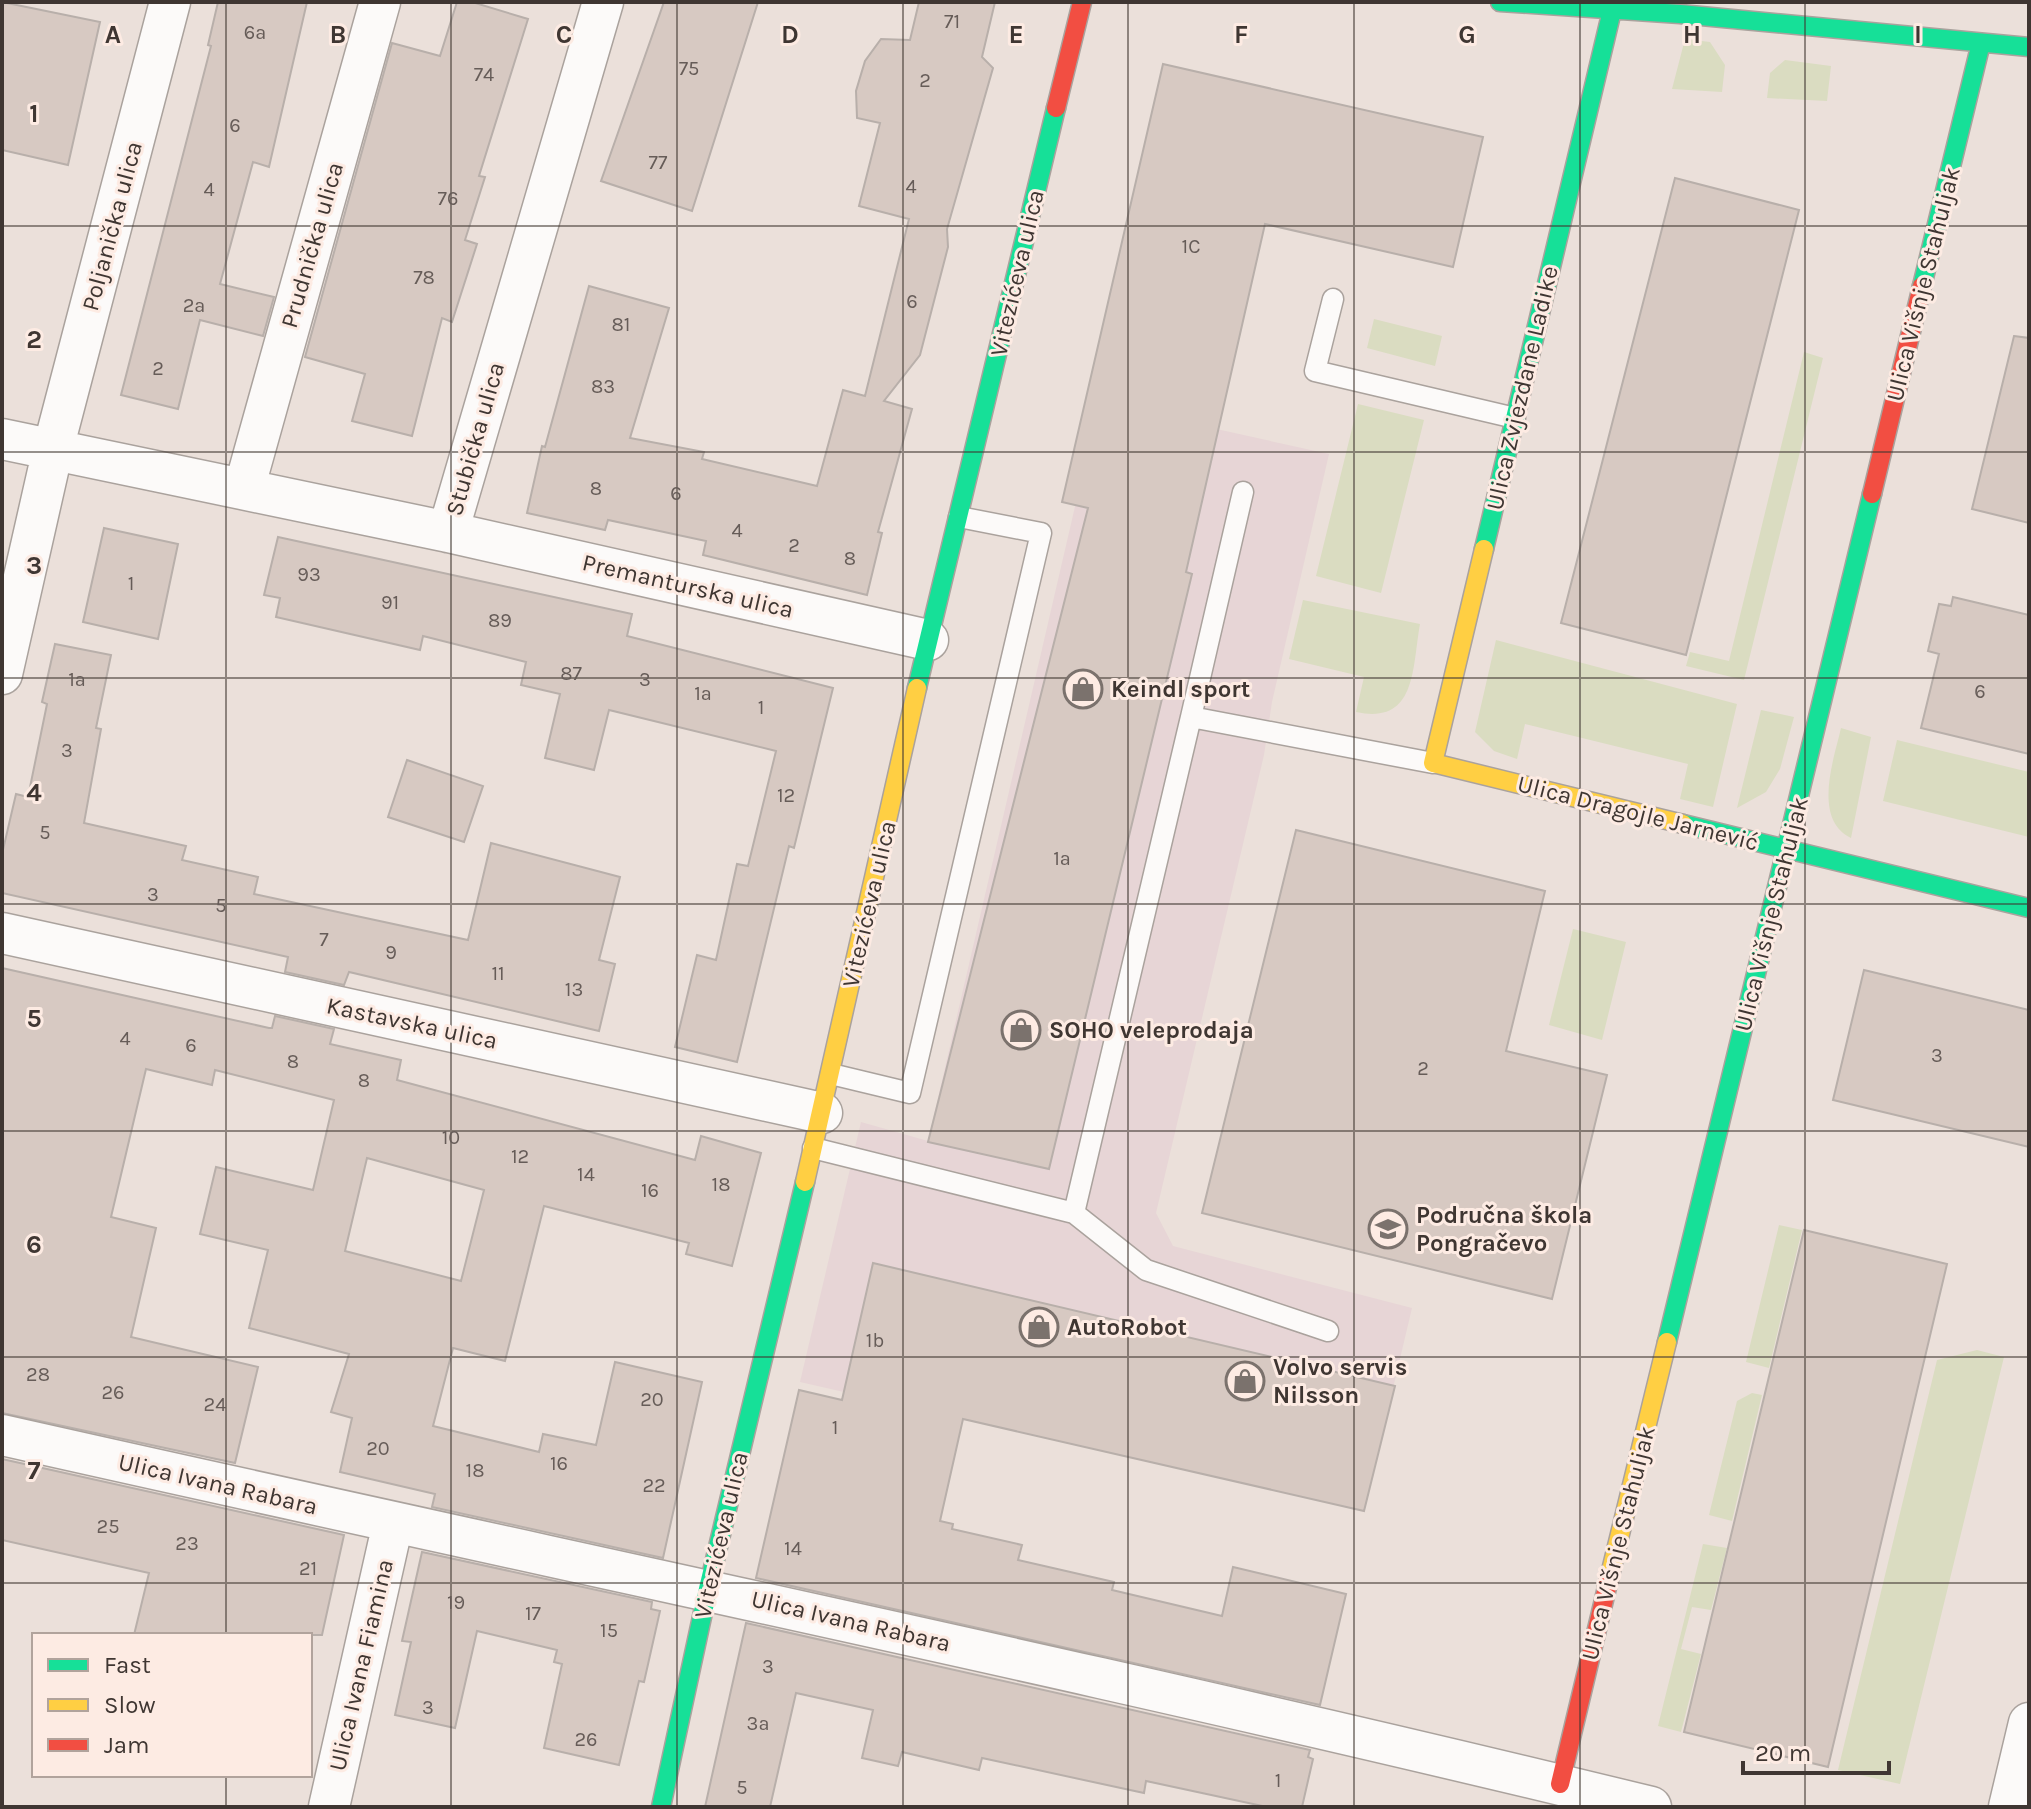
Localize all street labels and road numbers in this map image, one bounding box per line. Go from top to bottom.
street label: Poljanička ulica [76,138,148,314]
street label: Prudnička ulica [275,159,349,331]
street label: Ulica Višnje Stahuljak [1880,164,1966,404]
street label: Vitezićeva ulica [984,187,1050,359]
street label: Ulica Zvjezdane Ladike [1480,263,1564,513]
street label: Stubička ulica [440,359,510,519]
street label: Premanturska ulica [580,548,796,624]
street label: Ulica Dragojle Jarnević [1515,769,1761,857]
street label: Ulica Višnje Stahuljak [1728,794,1814,1034]
street label: Vitezićeva ulica [836,818,902,990]
street label: Kastavska ulica [324,991,500,1055]
street label: Ulica Višnje Stahuljak [1575,1423,1661,1663]
street label: Ulica Ivana Rabara [116,1447,320,1521]
street label: Vitezićeva ulica [688,1449,754,1621]
street label: Ulica Ivana Fiamina [323,1556,399,1774]
street label: Ulica Ivana Rabara [749,1584,953,1658]

